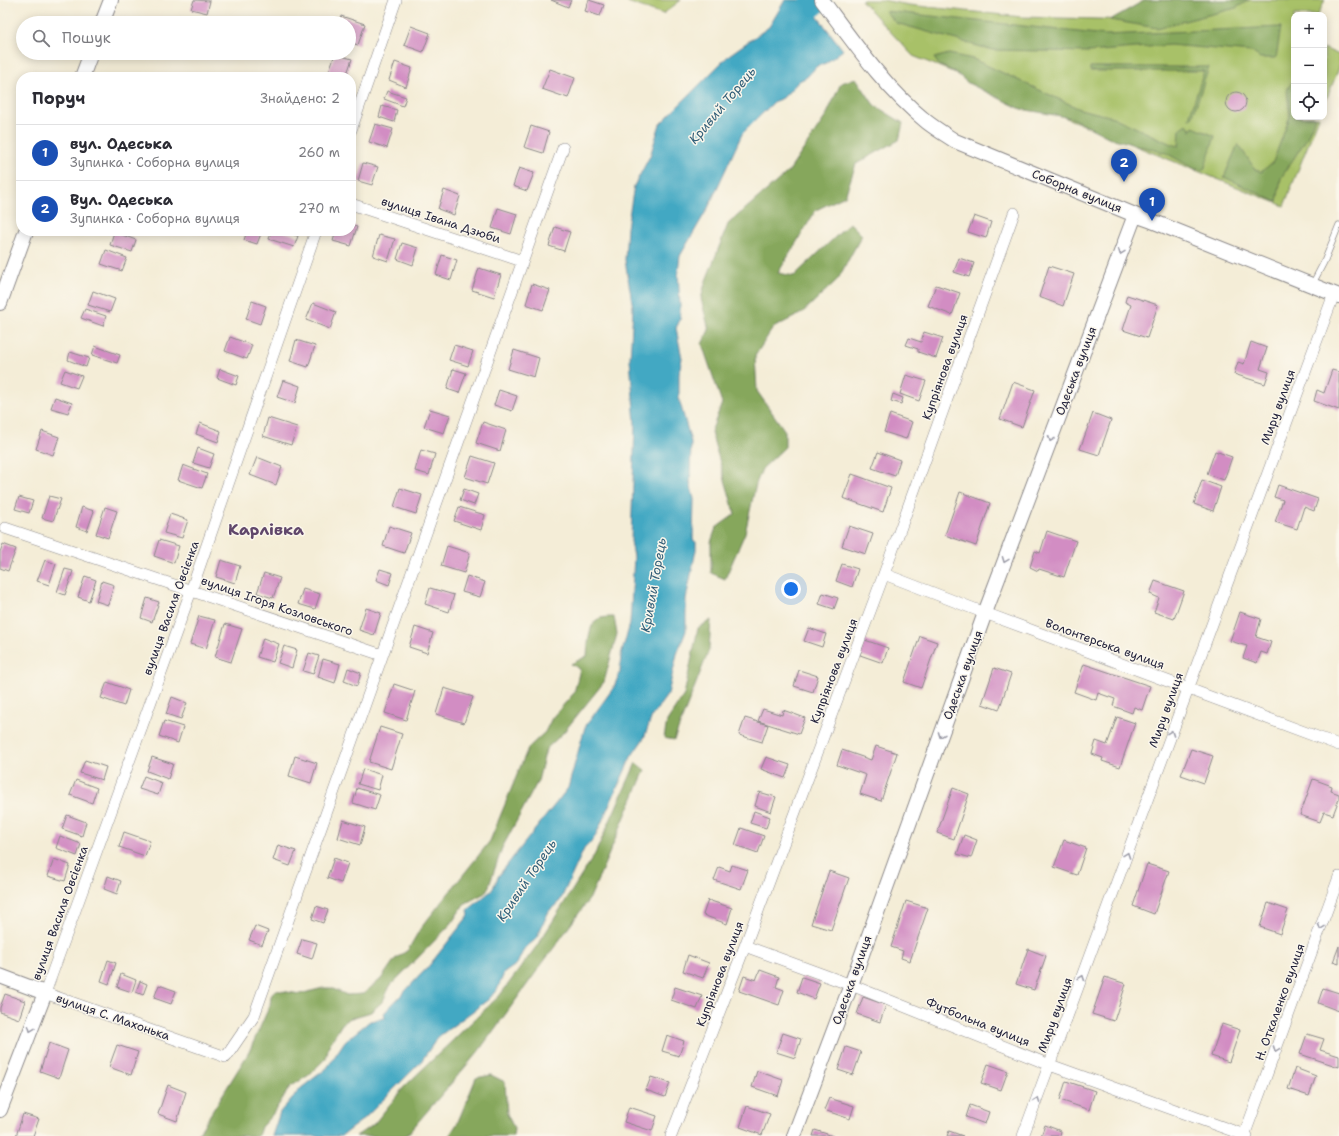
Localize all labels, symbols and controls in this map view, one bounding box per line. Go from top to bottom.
map controls [1291,12,1327,120]
button: + [1291,12,1327,48]
search box [16,16,356,60]
icon: search [30,27,52,49]
text: Пошук [62,28,111,48]
button: − [1291,48,1327,84]
water label: Кривий Торець [685,63,760,147]
button: locate [1291,84,1327,120]
text: Поруч [32,87,85,109]
text: Знайдено: 2 [260,90,340,107]
text: вул. Одеська [70,134,172,154]
text: 1 [42,144,48,161]
text: 260 m [298,144,340,161]
pin: 2 [1111,149,1137,182]
text: Зупинка · Соборна вулиця [70,154,240,171]
street label: Соборна вулиця [1030,166,1124,216]
pin: 1 [1139,188,1165,221]
text: Вул. Одеська [70,190,173,210]
street label: вулиця Івана Дзюби [379,193,503,247]
text: 2 [40,200,50,217]
text: 270 m [298,200,340,217]
text: Зупинка · Соборна вулиця [70,210,240,227]
one-way arrow [1117,248,1125,255]
street label: Купріянова вулиця [918,312,972,422]
street label: Одеська вулиця [1052,324,1100,418]
street label: Миру вулиця [1257,367,1299,447]
one-way arrow [1047,435,1055,442]
district label: Карлівка [228,519,304,540]
water label: Кривий Торець [637,536,670,634]
street label: вулиця Василя Овсієнка [139,538,203,677]
one-way arrow [1001,557,1009,564]
street label: вулиця Ігоря Козловського [199,572,355,640]
your location [781,579,801,599]
street label: Волонтерська вулиця [1043,615,1167,673]
street label: Купріянова вулиця [807,616,861,726]
street label: Одеська вулиця [939,628,987,722]
street label: Миру вулиця [1145,670,1187,750]
one-way arrow [1167,730,1175,737]
one-way arrow [937,732,946,739]
water label: Кривий Торець [493,836,560,925]
street label: вулиця Василя Овсієнка [28,843,92,982]
one-way arrow [1122,852,1130,859]
street label: Купріянова вулиця [693,919,747,1029]
one-way arrow [1317,923,1325,930]
street label: Одеська вулиця [828,933,876,1027]
street label: Н. Откаленко вулиця [1251,941,1309,1063]
one-way arrow [1077,974,1086,981]
street label: Миру вулиця [1034,975,1076,1055]
street label: вулиця С. Махонька [54,990,173,1044]
street label: Футбольна вулиця [924,994,1032,1050]
one-way arrow [27,1026,35,1033]
one-way arrow [1273,1046,1281,1053]
one-way arrow [1033,1096,1041,1103]

